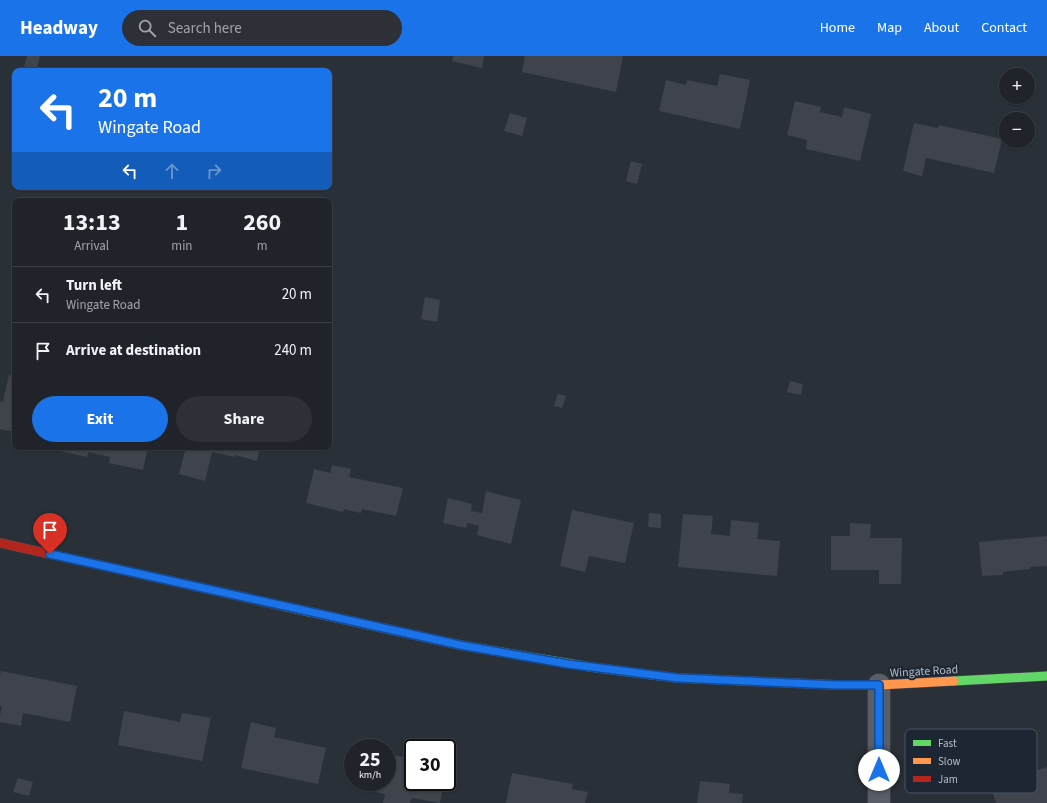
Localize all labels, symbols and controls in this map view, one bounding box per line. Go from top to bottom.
search box [122,10,402,46]
text: Headway [20,15,98,42]
icon: search [136,17,158,39]
text: Search here [168,18,242,39]
text: Home [820,18,855,38]
text: Map [877,18,902,38]
text: About [924,18,959,38]
text: Contact [981,18,1027,38]
map controls [999,68,1035,148]
button: + [999,68,1035,104]
text: 20 m [98,78,157,118]
icon: left [32,84,84,136]
button: − [999,112,1035,148]
text: Wingate Road [98,115,201,140]
icon: left [119,160,141,182]
icon: ahead [161,160,183,182]
icon: right [203,160,225,182]
text: 13:13 [63,205,121,240]
text: 1 [176,205,188,240]
text: 260 [243,205,281,240]
text: Arrival [74,237,109,255]
text: min [171,237,192,255]
text: m [257,237,268,255]
text: Turn left [66,275,122,296]
icon: left [32,284,54,306]
text: 20 m [282,284,312,305]
text: Wingate Road [66,296,140,314]
icon: arrive [32,340,54,362]
text: Arrive at destination [66,340,201,361]
text: 240 m [274,340,312,361]
button: Exit [32,396,168,442]
button: Share [176,396,312,442]
pin [33,513,67,554]
icon: arrive [39,519,61,541]
street label: Wingate Road [889,661,959,682]
legend [905,729,1037,793]
text: Fast [938,736,957,751]
speed limit sign: 30 [404,739,456,791]
text: 25 [359,746,381,774]
position arrow [858,749,900,791]
text: Slow [938,754,961,769]
text: km/h [359,768,381,782]
text: Jam [938,772,958,787]

